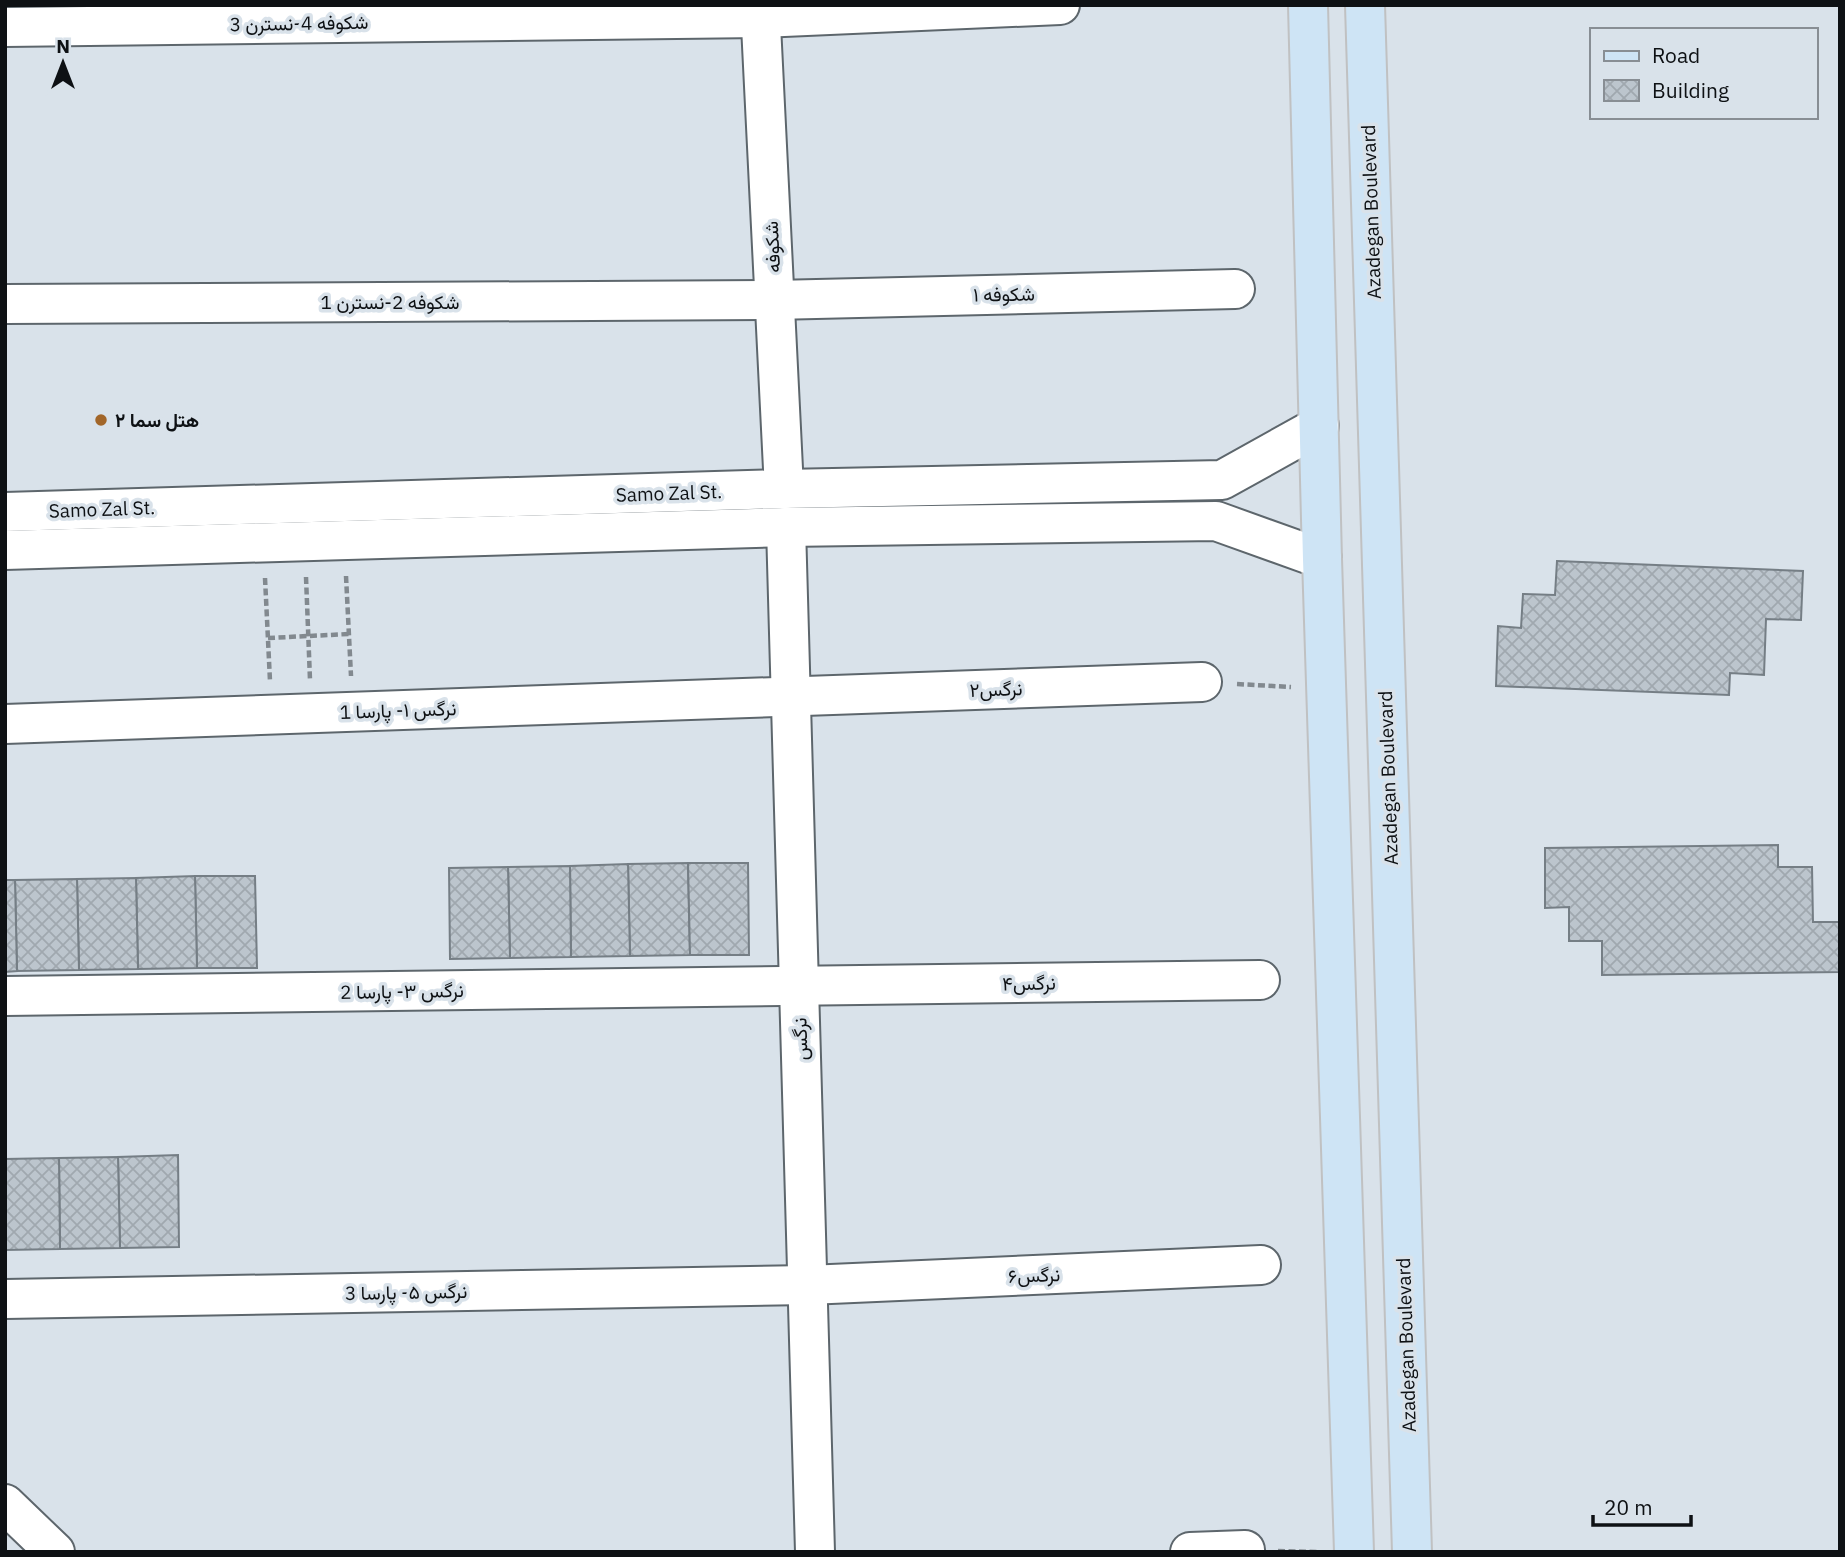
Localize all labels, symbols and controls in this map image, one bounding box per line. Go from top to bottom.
street label: شکوفه 4-نسترن 3 [229,10,369,36]
north arrow [28,28,98,98]
legend [1590,28,1817,119]
text: N [56,34,70,58]
text: Road [1652,41,1700,69]
text: Building [1652,76,1729,104]
street label: Azadegan Boulevard [1356,124,1386,300]
street label: شکوفه [759,221,785,273]
street label: شکوفه ۱ [973,281,1035,307]
street label: شکوفه 2-نسترن 1 [321,290,459,314]
place label: هتل سما ۲ [115,408,199,432]
marker: هتل سما ۲ [93,412,109,428]
street label: Samo Zal St. [615,479,723,507]
street label: Samo Zal St. [48,495,156,523]
street label: نرگس۲ [969,676,1023,702]
street label: Azadegan Boulevard [1373,690,1403,866]
street label: نرگس ۱- پارسا 1 [339,696,457,726]
street label: نرگس۴ [1002,971,1056,995]
street label: نرگس ۳- پارسا 2 [340,978,464,1006]
street label: نرگس [787,1017,813,1061]
street label: Azadegan Boulevard [1391,1257,1421,1433]
street label: نرگس۶ [1008,1262,1060,1288]
street label: نرگس ۵- پارسا 3 [345,1279,467,1307]
scale bar [1593,1484,1691,1528]
text: 20 m [1604,1493,1653,1521]

